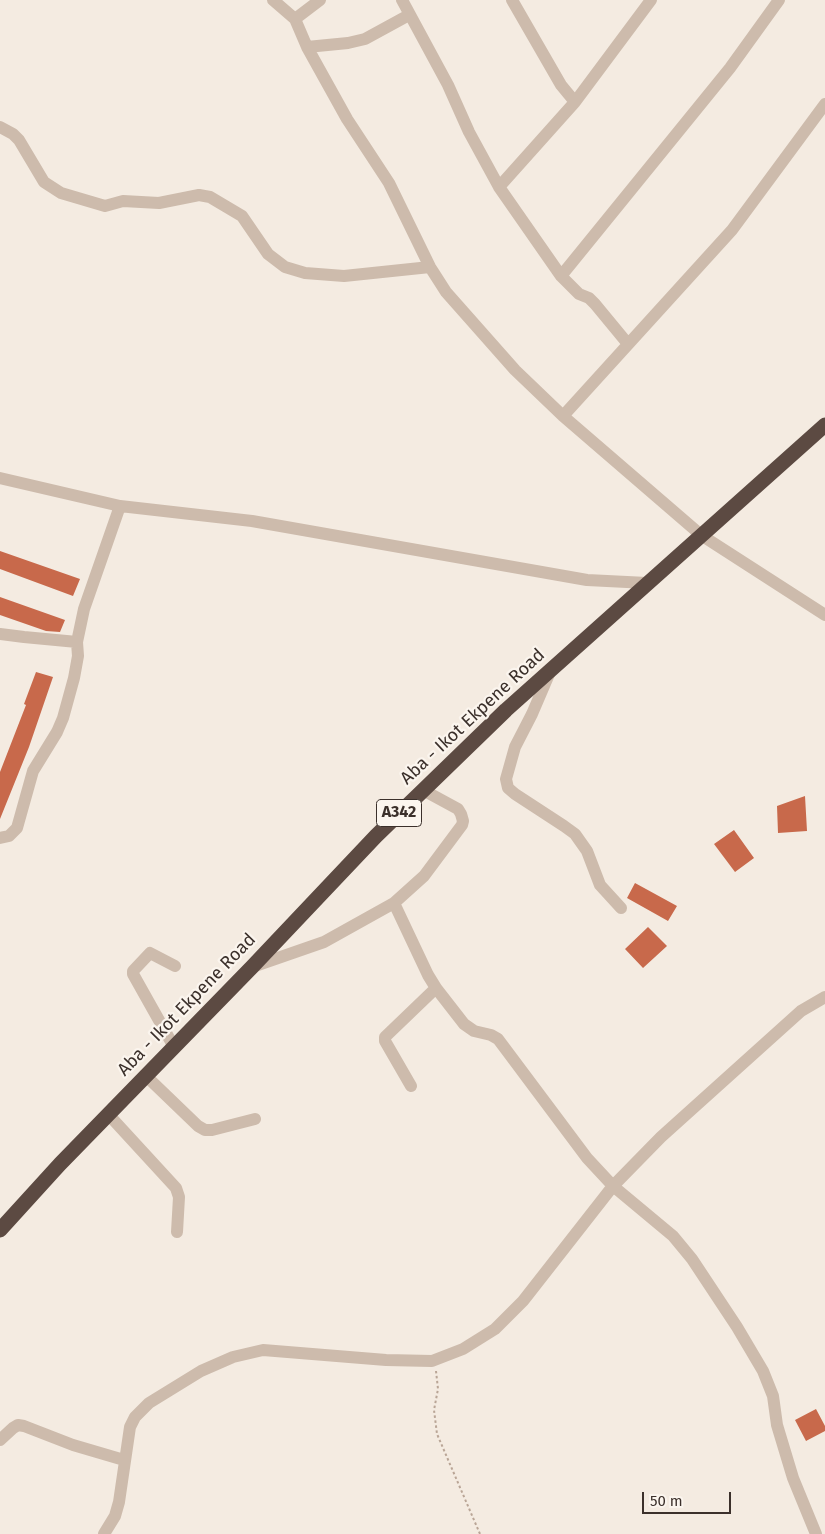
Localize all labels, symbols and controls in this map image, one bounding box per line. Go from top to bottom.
street label: Aba - Ikot Ekpene Road [396,644,550,790]
road number: A342 [376,800,422,826]
street label: Aba - Ikot Ekpene Road [113,929,261,1081]
scale bar [645,1482,734,1514]
text: 50 m [650,1492,683,1510]

